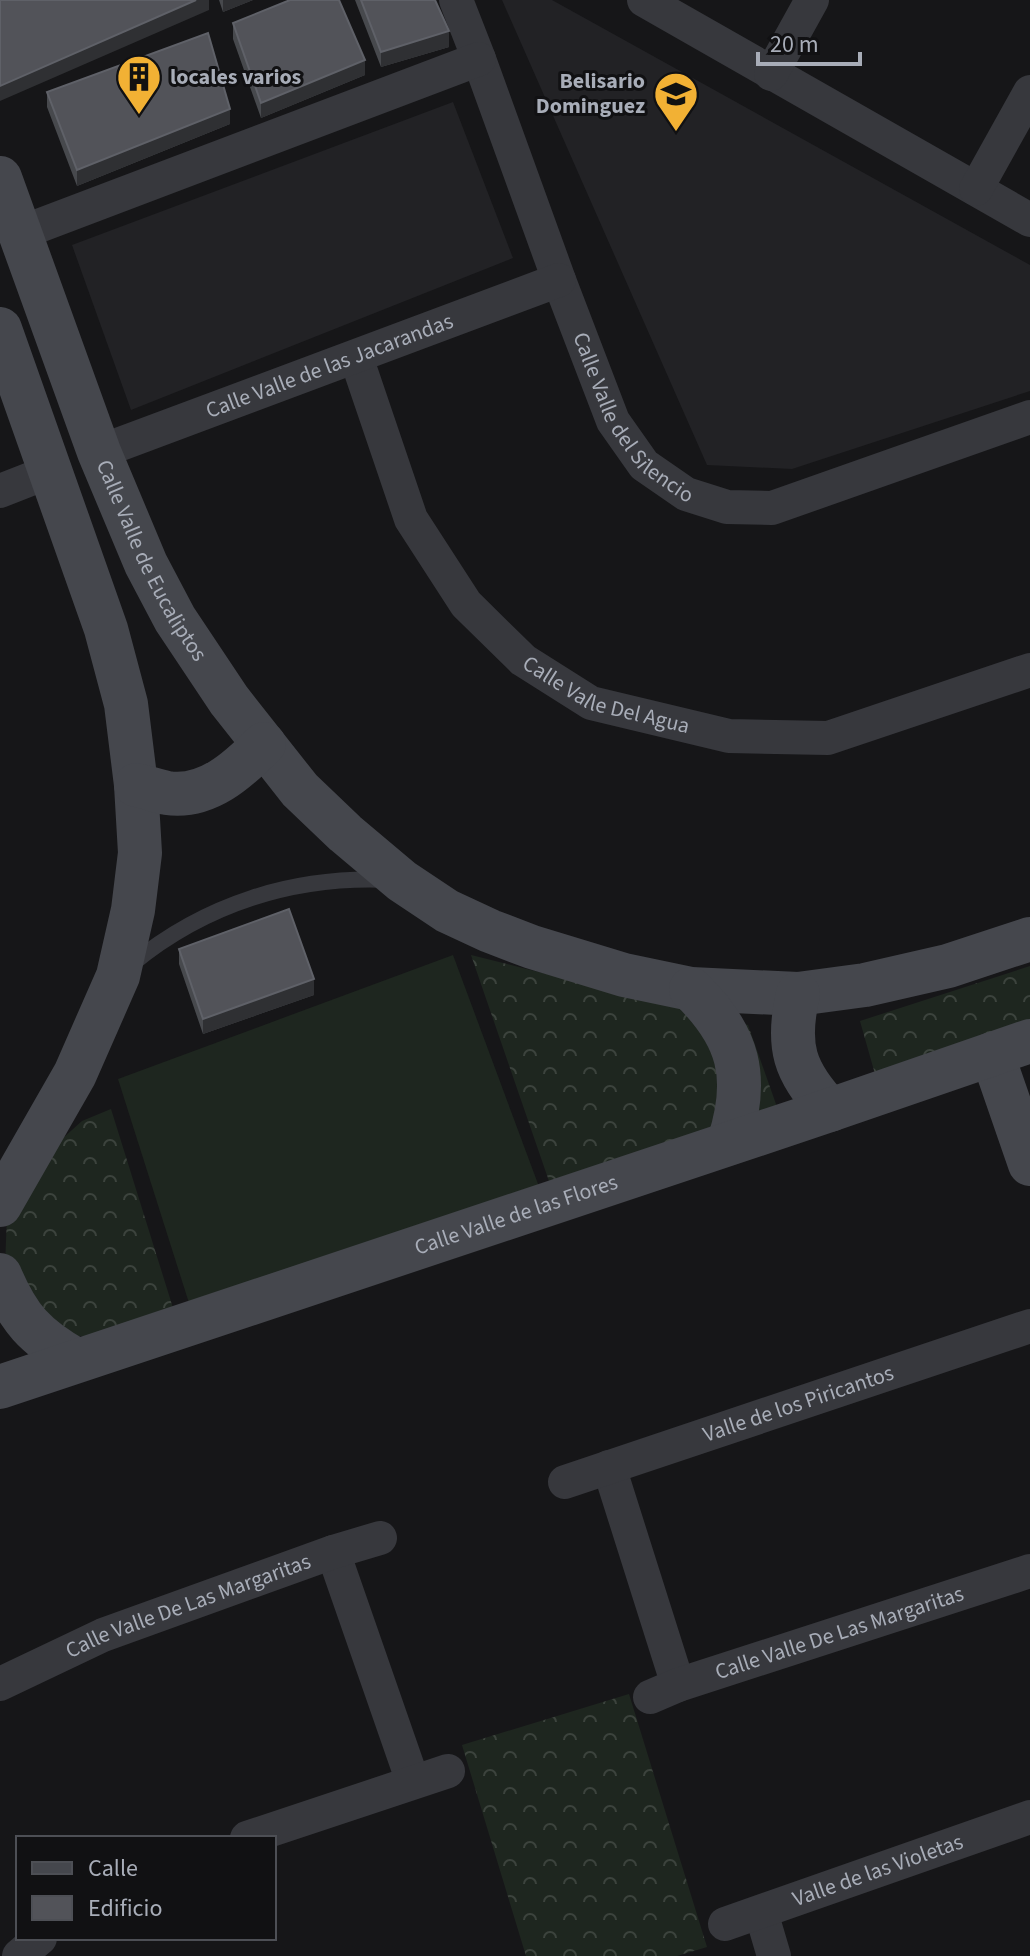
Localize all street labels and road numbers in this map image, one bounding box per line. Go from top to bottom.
street label: Calle Valle de las Jacarandas [201,305,458,427]
street label: Calle Valle del Silencio [564,328,697,511]
street label: Calle Valle de Eucaliptos [88,455,215,668]
street label: Calle Valle Del Agua [516,648,693,742]
street label: Calle Valle de las Flores [410,1166,622,1264]
street label: Valle de los Piricantos [699,1357,898,1451]
street label: Calle Valle De Las Margaritas [60,1545,315,1667]
street label: Calle Valle De Las Margaritas [711,1578,968,1688]
street label: Valle de las Violetas [788,1826,967,1915]

